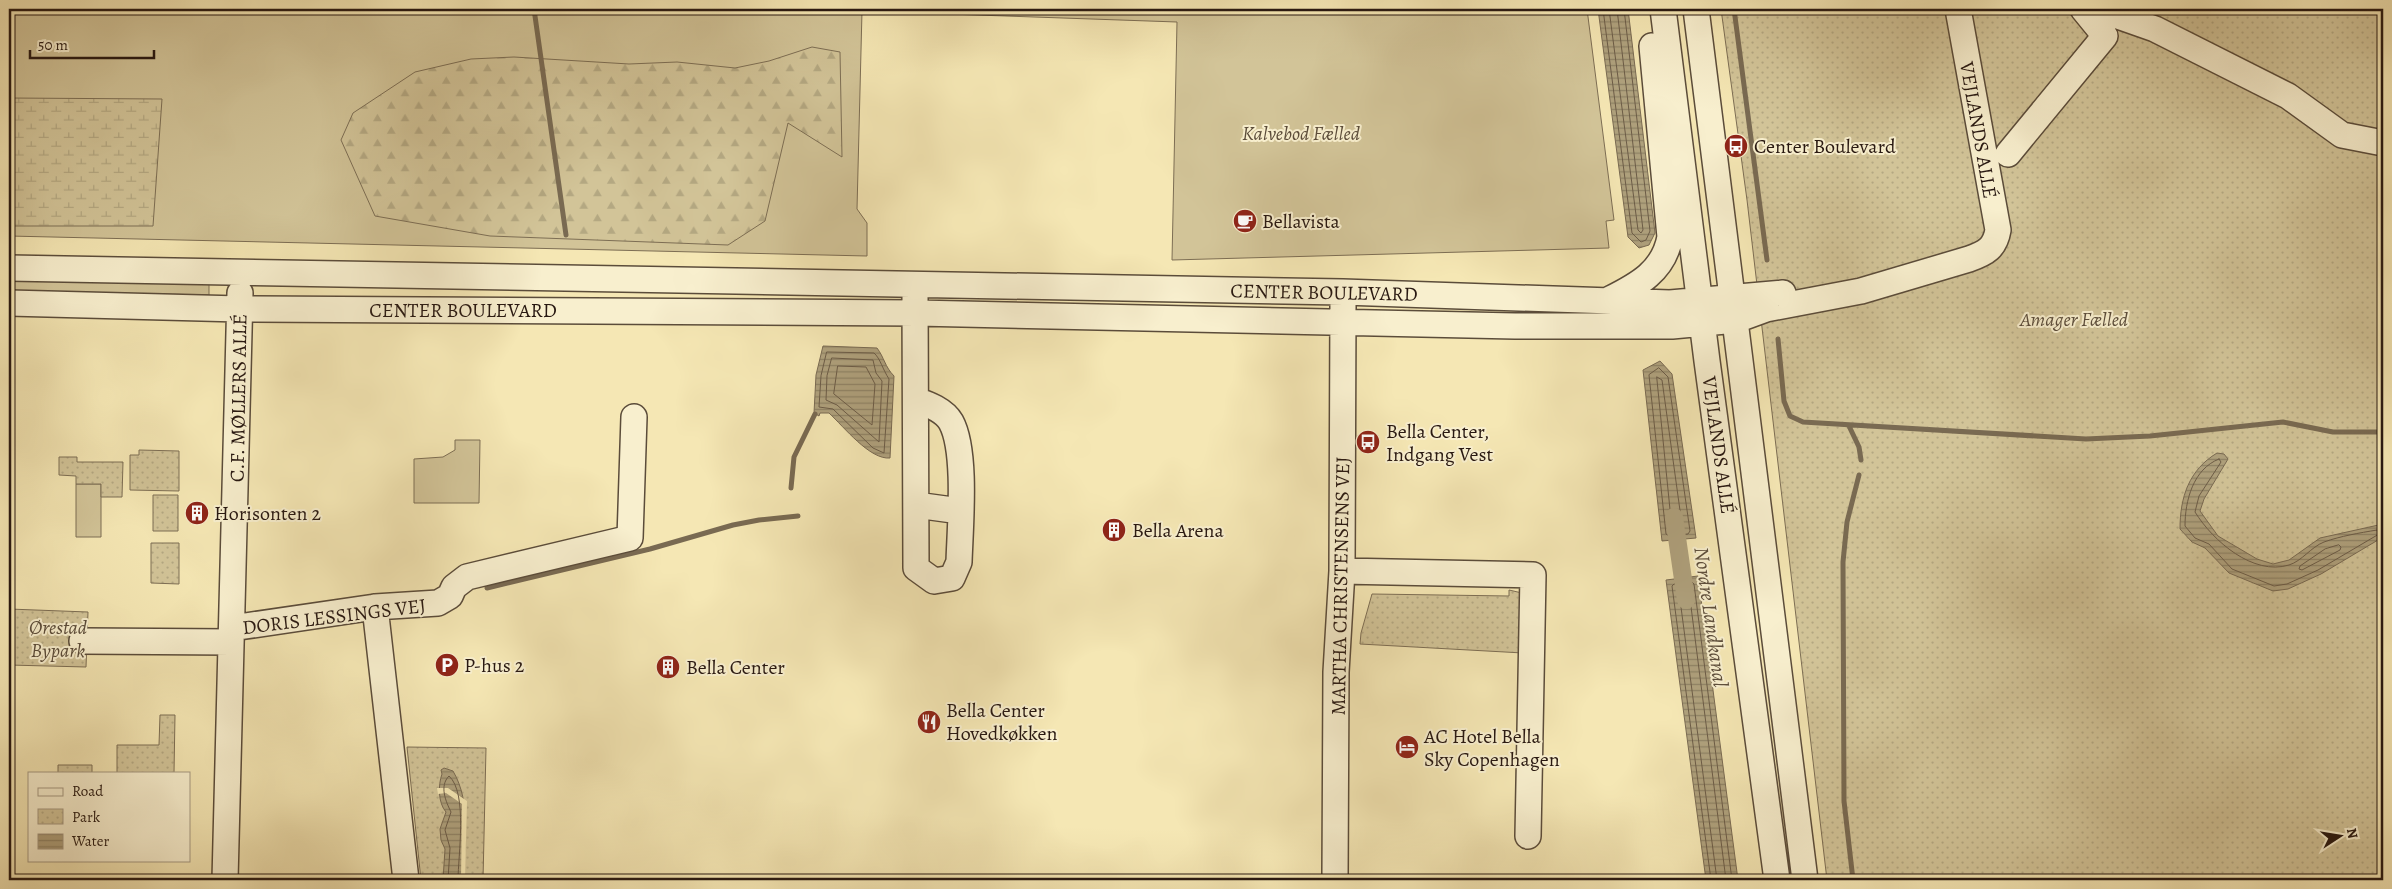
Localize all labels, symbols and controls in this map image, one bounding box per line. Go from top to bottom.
scale bar [30,28,154,60]
text: 50 m [38,35,68,55]
street label: VEJLANDS ALLÉ [1953,58,2004,201]
park label: Kalvebod Fælled [1242,120,1361,147]
bus stop icon: Center Boulevard [1723,133,1749,159]
place label: Center Boulevard [1754,133,1896,160]
cafe icon: Bellavista [1232,208,1258,234]
place label: Bellavista [1262,208,1341,235]
street label: CENTER BOULEVARD [1230,277,1418,308]
street label: CENTER BOULEVARD [369,297,557,324]
park label: Amager Fælled [2019,306,2129,333]
street label: C.F. MØLLERS ALLÉ [224,314,253,482]
street label: VEJLANDS ALLÉ [1695,374,1742,516]
place label: Bella Center, Indgang Vest [1386,418,1493,468]
bus stop icon: Bella Center, Indgang Vest [1355,429,1381,455]
street label: MARTHA CHRISTENSENS VEJ [1325,456,1356,716]
building icon: Horisonten 2 [184,500,210,526]
place label: Horisonten 2 [214,500,321,527]
building icon: Bella Arena [1101,517,1127,543]
place label: Bella Arena [1132,517,1224,544]
water label: Nordre Landkanal [1687,545,1735,690]
street label: DORIS LESSINGS VEJ [241,592,427,641]
park label: Ørestad Bypark [29,614,88,664]
parking icon: P-hus 2 [434,652,460,678]
place label: P-hus 2 [464,652,525,679]
building icon: Bella Center [655,654,681,680]
place label: Bella Center [686,654,785,681]
place label: Bella Center Hovedkøkken [946,697,1058,747]
restaurant icon: Bella Center Hovedkøkken [916,709,942,735]
place label: AC Hotel Bella Sky Copenhagen [1423,723,1560,773]
hotel icon: AC Hotel Bella Sky Copenhagen [1394,734,1420,760]
legend [28,772,190,862]
text: Road [72,781,104,801]
text: Park [72,807,101,827]
north arrow [2314,812,2364,862]
text: N [2342,826,2363,840]
text: Water [71,831,109,851]

